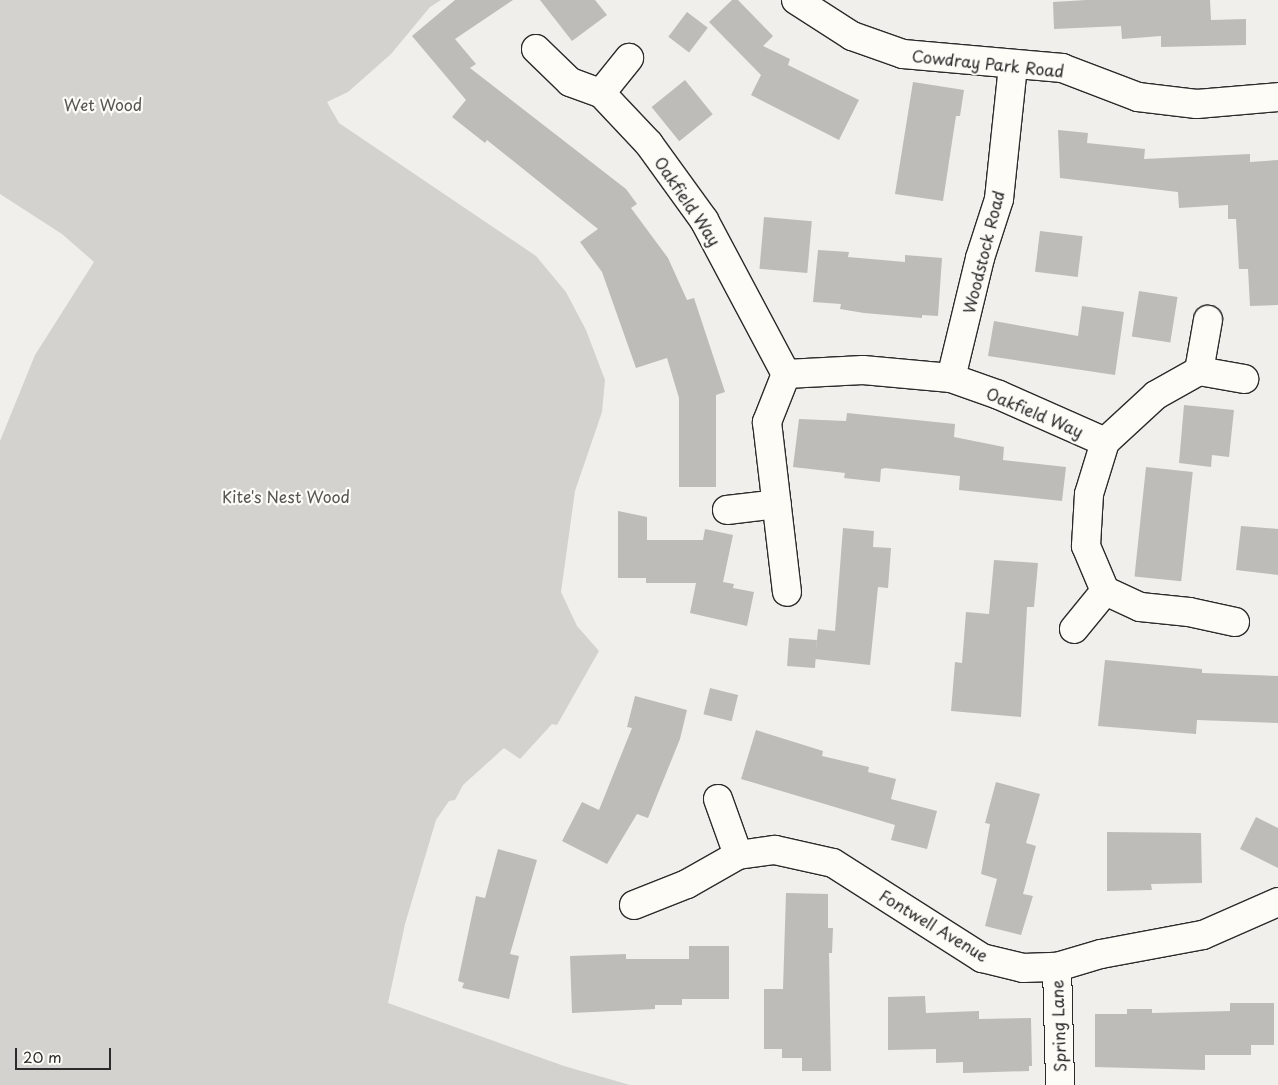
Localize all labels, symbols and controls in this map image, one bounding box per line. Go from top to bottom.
street label: Cowdray Park Road [911,45,1065,81]
park label: Wet Wood [64,94,142,114]
street label: Oakfield Way [651,153,725,249]
street label: Woodstock Road [958,189,1008,315]
street label: Oakfield Way [984,383,1086,441]
park label: Kite's Nest Wood [222,486,350,506]
street label: Fontwell Avenue [876,885,992,965]
street label: Spring Lane [1047,980,1069,1072]
scale bar [18,1038,114,1070]
text: 20 m [23,1045,62,1068]

